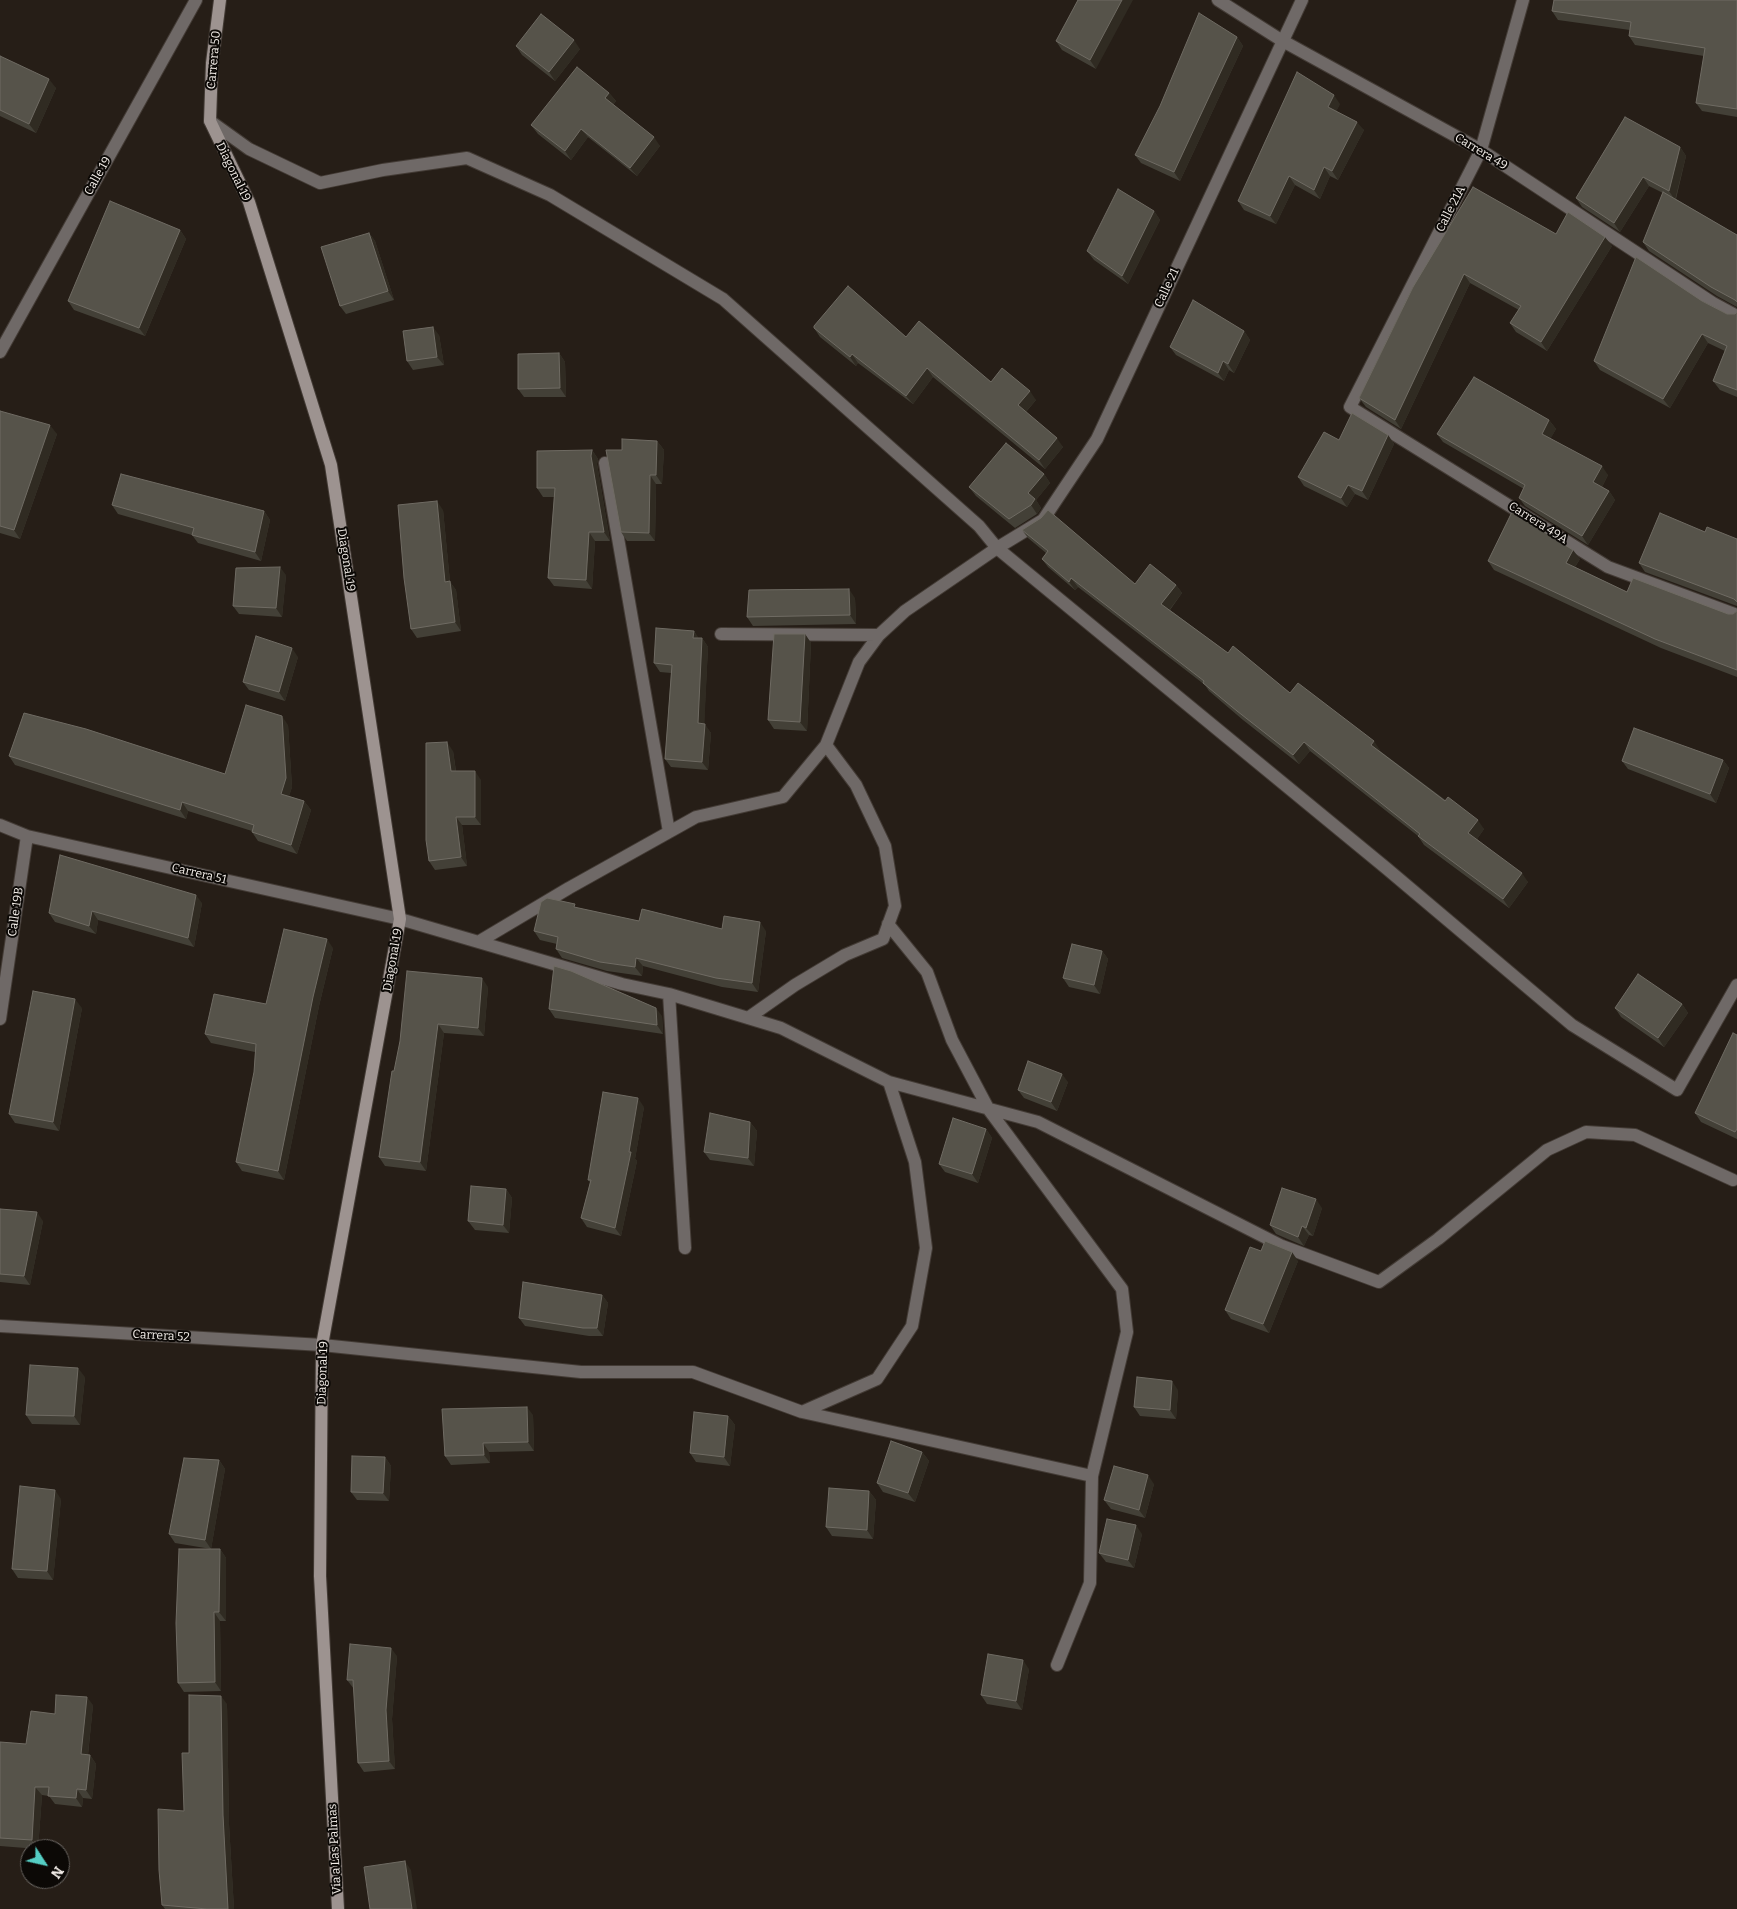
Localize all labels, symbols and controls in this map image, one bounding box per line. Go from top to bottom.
street label: Carrera 50 [204,30,224,90]
street label: Carrera 49 [1452,131,1510,173]
street label: Diagonal 19 [213,140,253,204]
street label: Calle 19 [82,154,114,198]
street label: Calle 21A [1433,184,1469,234]
street label: Calle 21 [1152,266,1182,310]
street label: Carrera 49A [1506,499,1570,547]
street label: Diagonal 19 [334,527,358,593]
street label: Carrera 51 [170,861,228,887]
street label: Calle 19B [5,886,27,938]
street label: Diagonal 19 [380,927,406,993]
street label: Carrera 52 [132,1327,190,1345]
street label: Diagonal 19 [315,1341,331,1405]
street label: Via a Las Palmas [325,1803,345,1895]
north arrow [20,1839,70,1889]
text: N [47,1863,67,1882]

